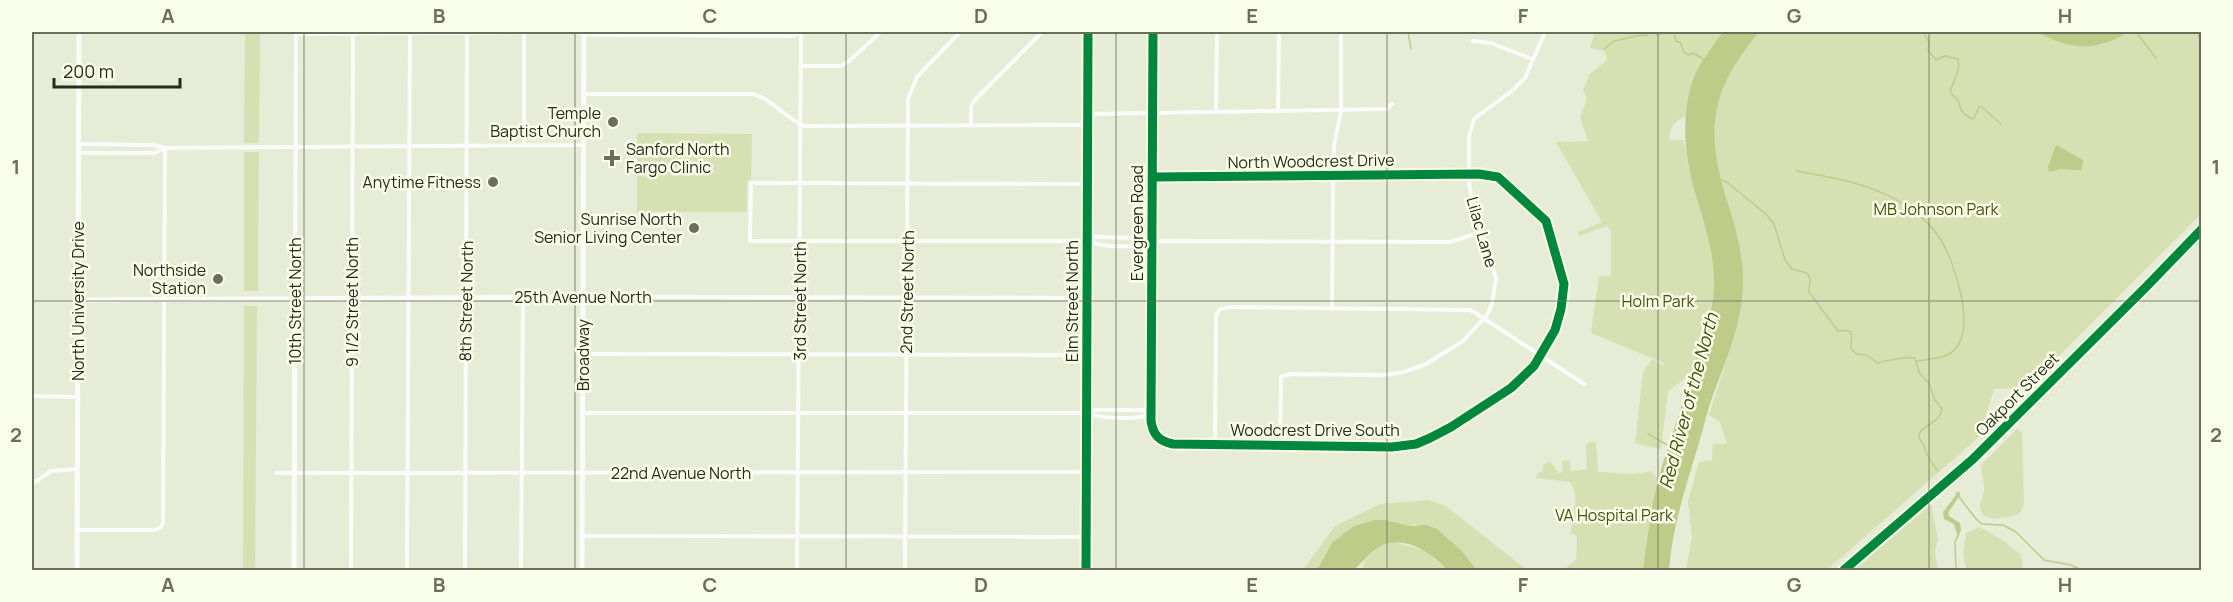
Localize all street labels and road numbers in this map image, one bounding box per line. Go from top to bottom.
street label: North Woodcrest Drive [1227,149,1395,173]
street label: Evergreen Road [1126,165,1148,281]
street label: Lilac Lane [1461,194,1503,270]
street label: North University Drive [67,221,89,381]
street label: 2nd Street North [895,230,919,354]
street label: 10th Street North [284,237,306,365]
street label: 9 1/2 Street North [341,237,363,367]
street label: 8th Street North [454,240,478,362]
street label: Elm Street North [1061,240,1083,362]
street label: 3rd Street North [789,241,811,361]
street label: 25th Avenue North [514,286,652,308]
street label: Broadway [572,318,594,391]
street label: Oakport Street [1970,347,2064,441]
street label: Woodcrest Drive South [1230,419,1400,441]
street label: 22nd Avenue North [611,462,751,484]

